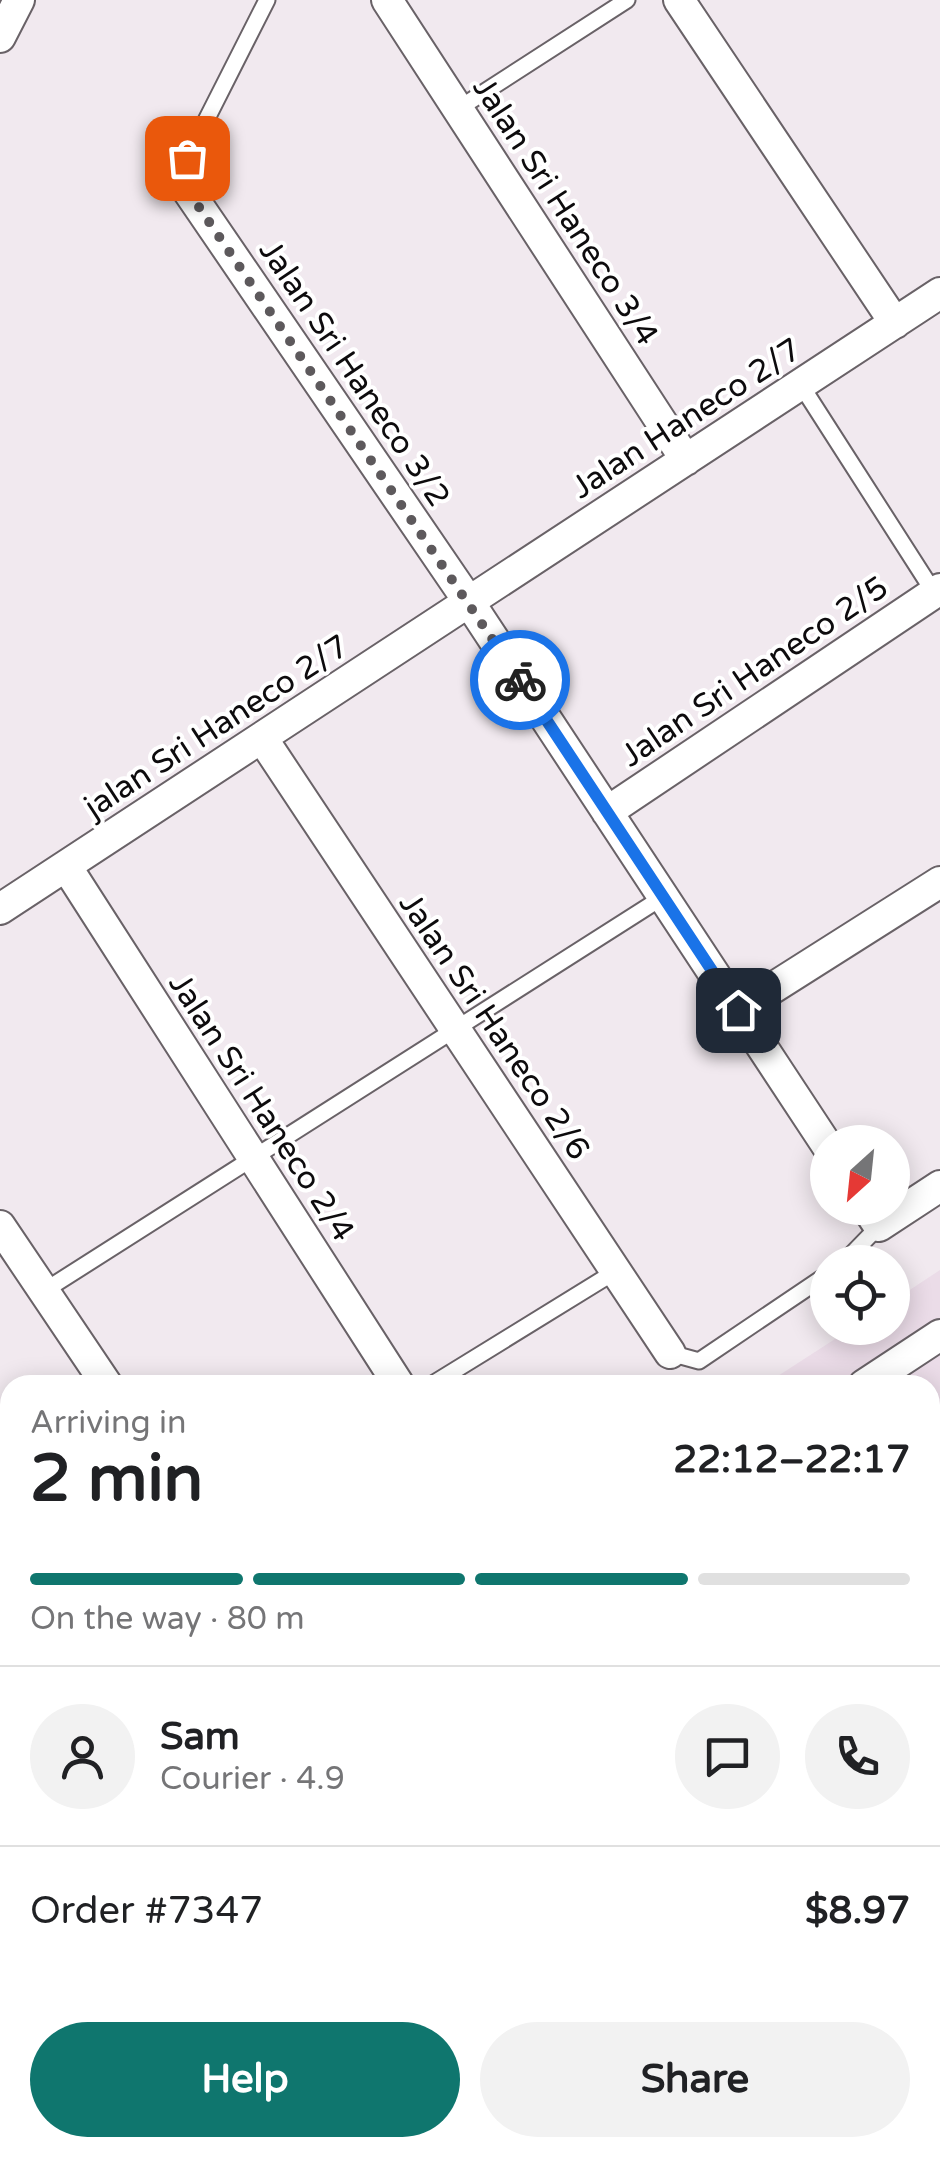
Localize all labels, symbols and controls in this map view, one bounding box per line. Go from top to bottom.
street label: Jalan Sri Haneco 3/4 [464,71,666,353]
pin [145,116,230,201]
icon: bag [160,131,215,186]
street label: Jalan Sri Haneco 3/2 [251,233,458,514]
street label: Jalan Haneco 2/7 [565,331,808,507]
street label: Jalan Sri Haneco 2/5 [614,568,895,775]
street label: jalan Sri Haneco 2/7 [76,627,356,827]
courier [470,630,570,730]
icon: bike [493,653,548,708]
street label: Jalan Sri Haneco 2/6 [391,886,598,1167]
street label: Jalan Sri Haneco 2/4 [160,967,362,1249]
pin [696,968,781,1053]
icon: home [711,983,766,1038]
north arrow [810,1125,910,1225]
map controls [810,1125,910,1345]
button: locate [810,1245,910,1345]
text: Arriving in [30,1404,187,1442]
text: 22:12–22:17 [673,1437,910,1483]
text: 2 min [30,1440,203,1519]
text: On the way · 80 m [30,1600,305,1638]
button: person [30,1704,135,1809]
button: chat [675,1704,780,1809]
button: phone [805,1704,910,1809]
text: Sam [160,1714,240,1760]
text: Courier · 4.9 [160,1760,345,1798]
text: Order #7347 [30,1888,263,1934]
text: $8.97 [805,1888,910,1934]
button: Help [30,2022,460,2137]
button: Share [480,2022,910,2137]

